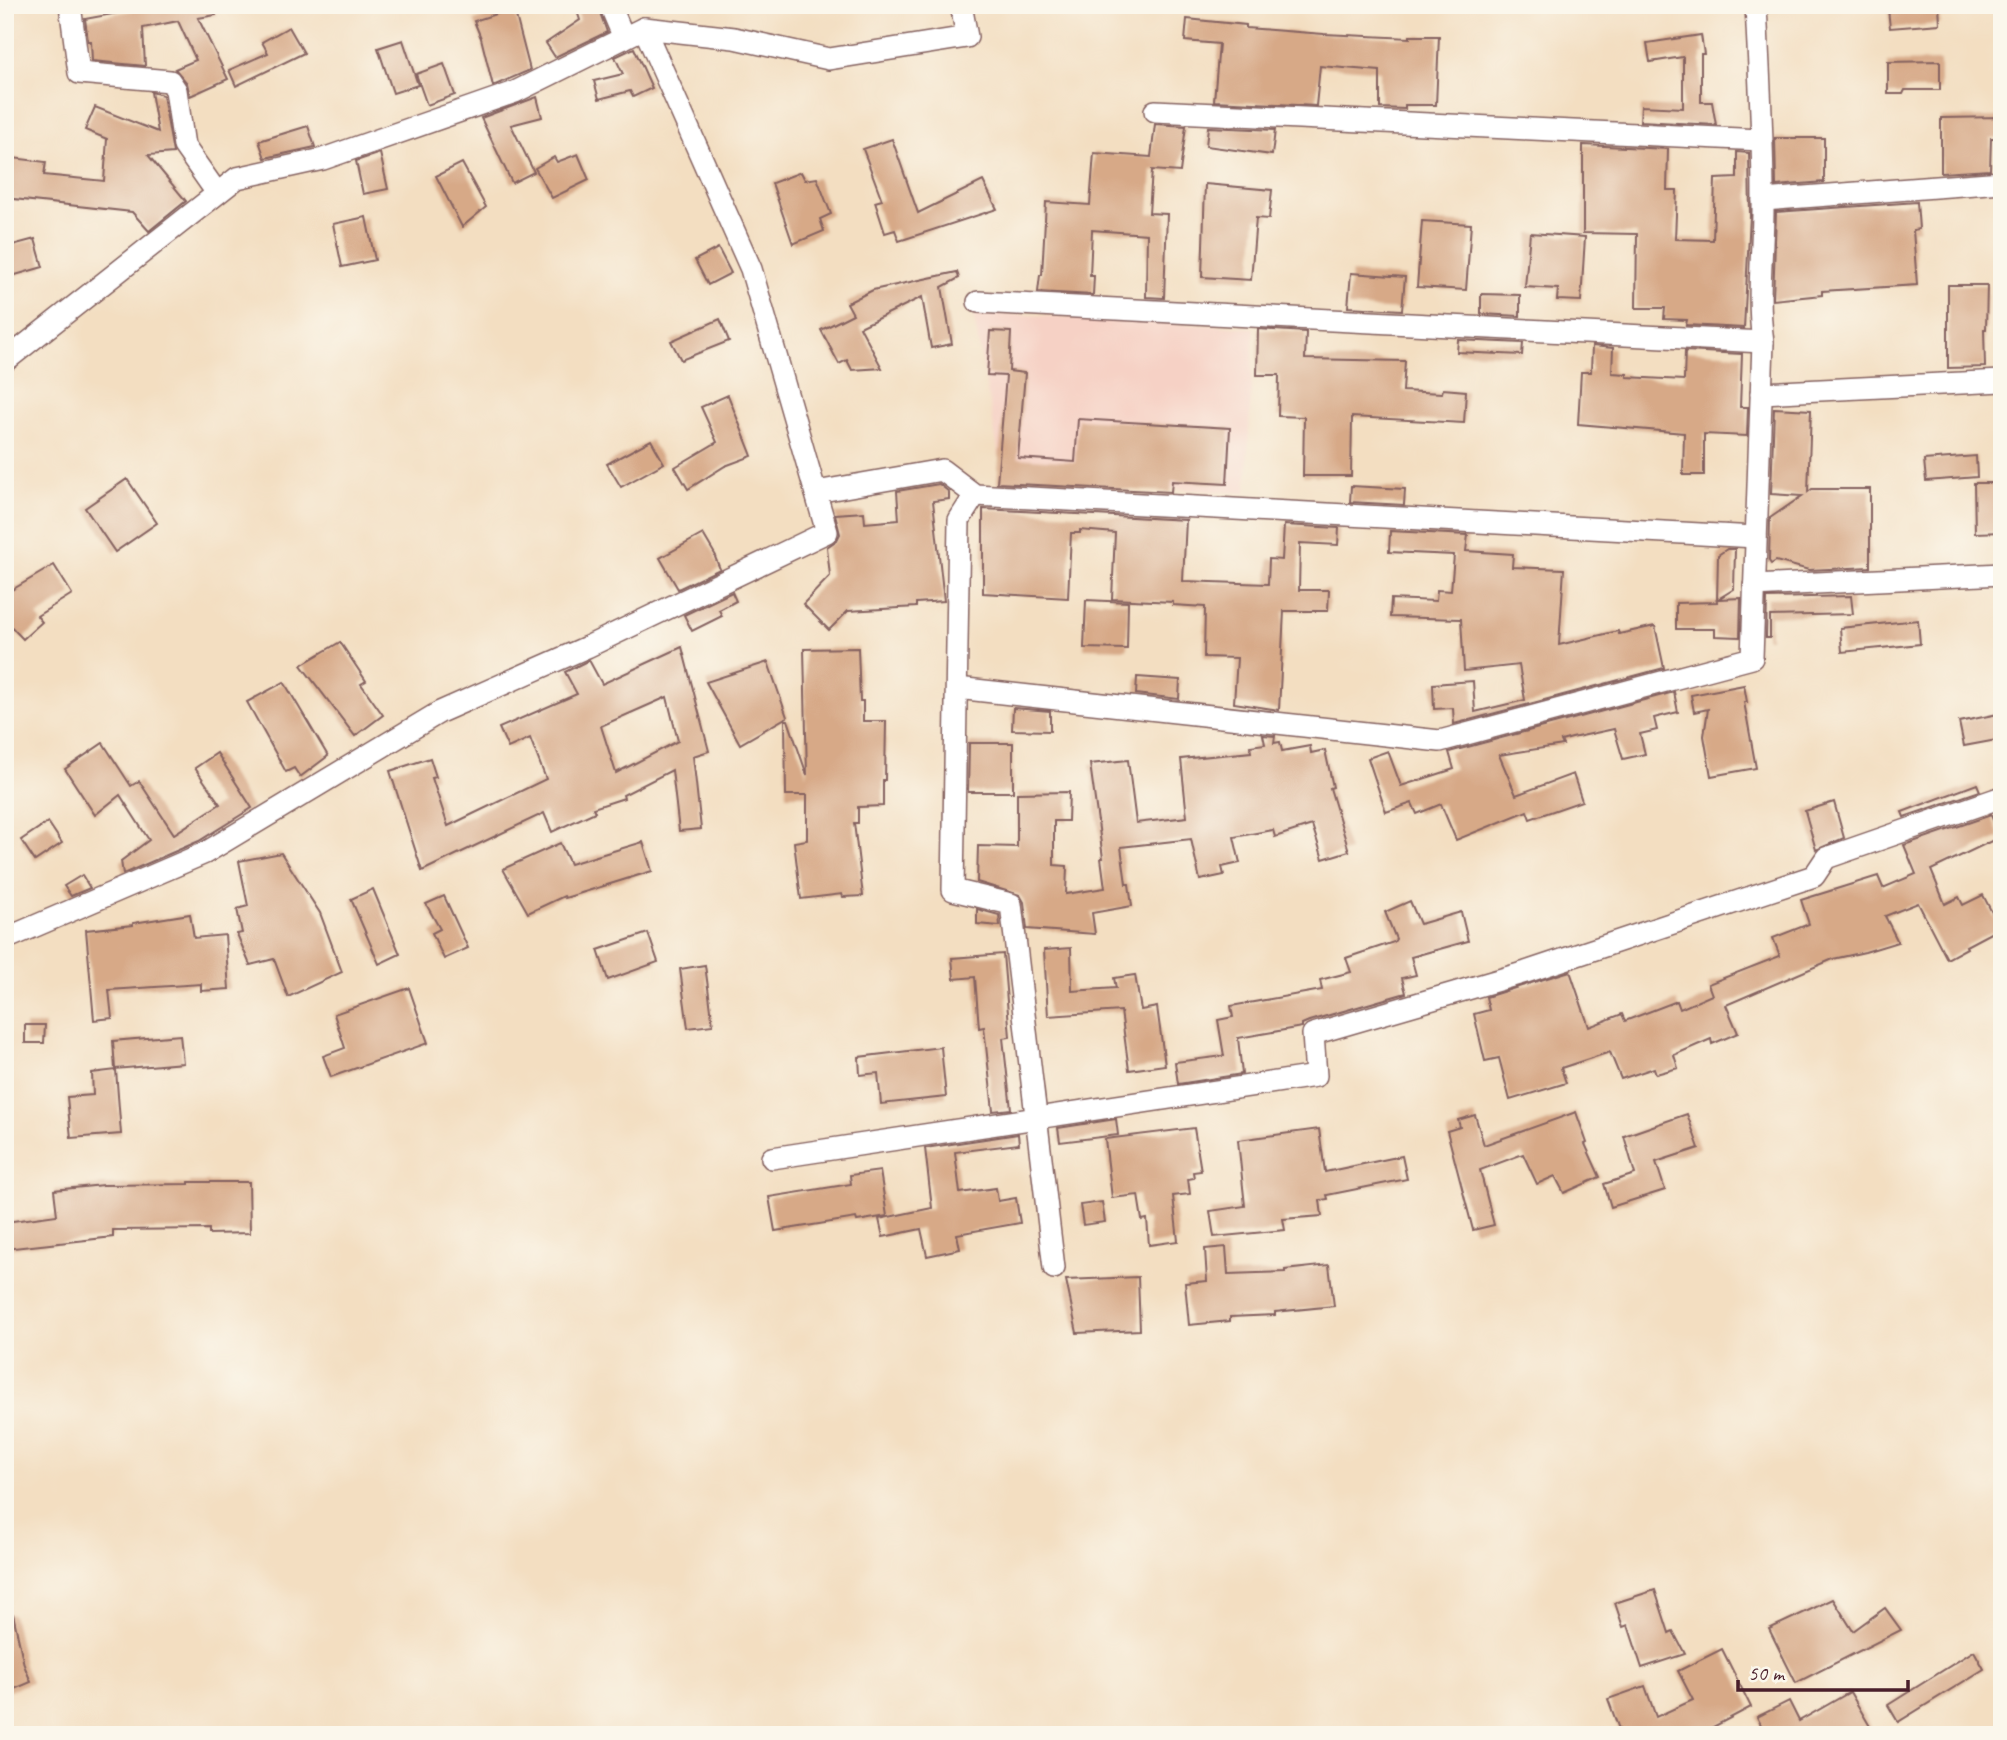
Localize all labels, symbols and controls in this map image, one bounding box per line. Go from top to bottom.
scale bar [1738,1649,1907,1693]
text: 50 m [1748,1660,1786,1686]

